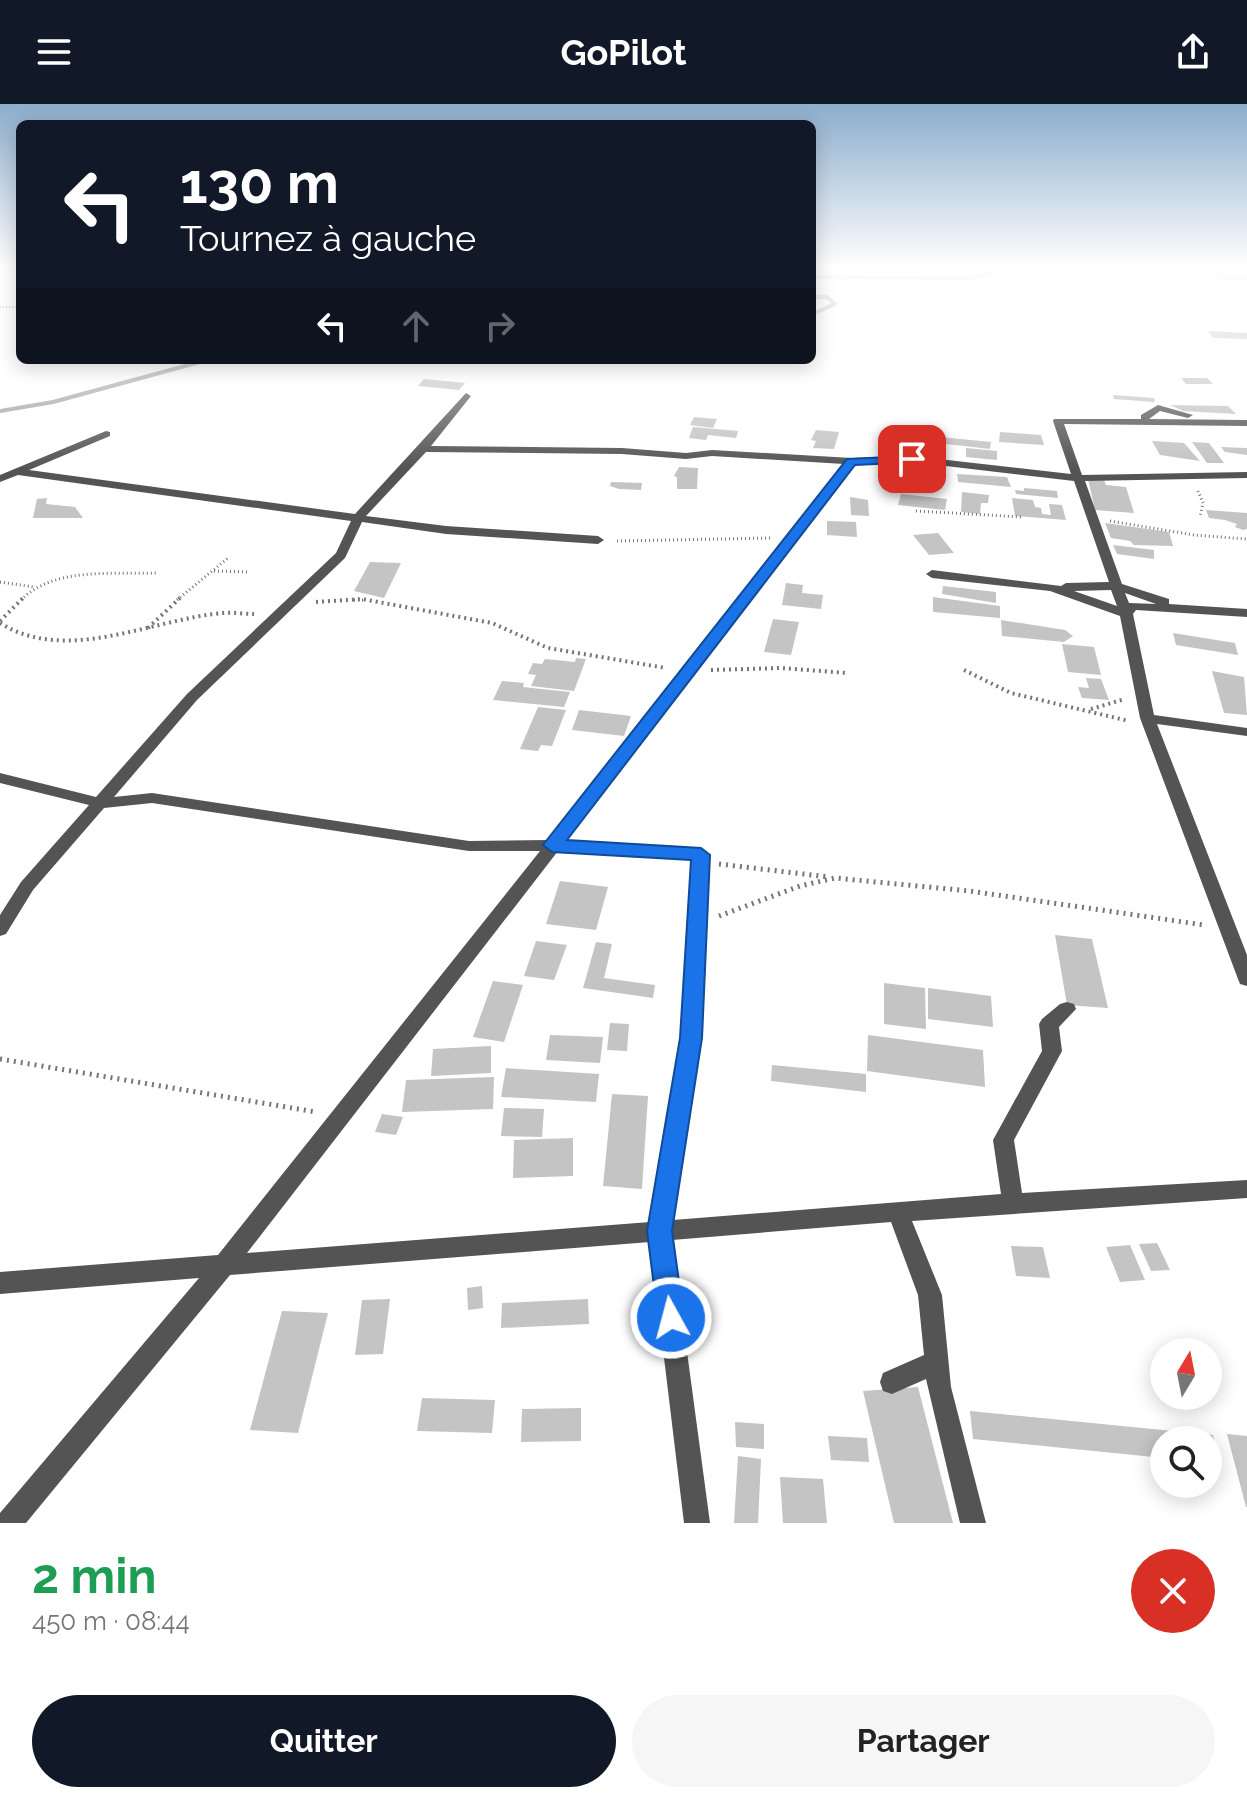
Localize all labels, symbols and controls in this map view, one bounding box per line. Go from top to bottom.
icon: menu [32,30,76,74]
icon: share [1171,30,1215,74]
text: GoPilot [561,31,686,73]
text: 130 m [180,150,339,216]
icon: left [48,152,152,256]
text: Tournez à gauche [180,217,476,259]
icon: left [310,304,354,348]
icon: ahead [394,304,438,348]
icon: right [478,304,522,348]
pin [878,425,946,493]
icon: arrive [890,437,934,481]
position arrow [629,1276,713,1360]
north arrow [1150,1338,1222,1410]
map controls [1150,1338,1222,1498]
button: search [1150,1426,1222,1498]
text: 2 min [32,1548,157,1604]
button: close [1131,1549,1215,1633]
text: 450 m · 08:44 [32,1606,190,1636]
button: Quitter [32,1695,616,1787]
button: Partager [632,1695,1215,1787]

